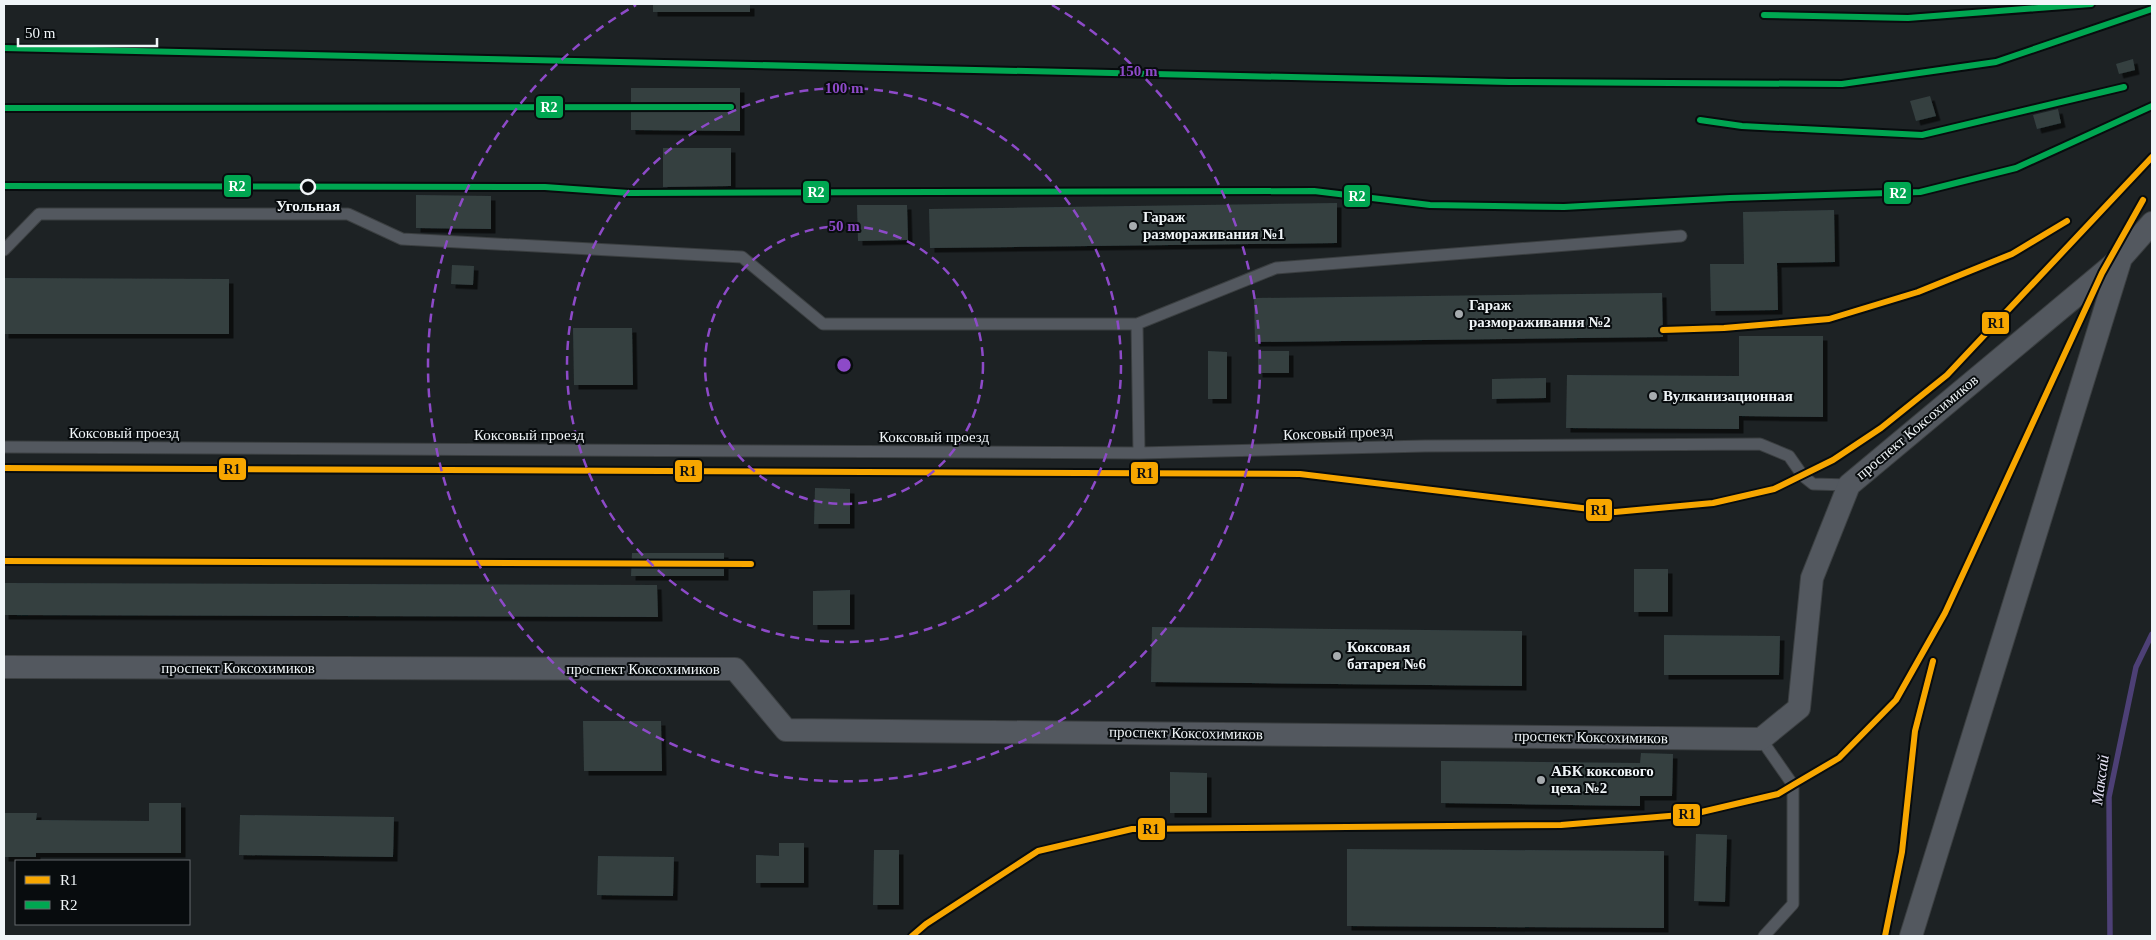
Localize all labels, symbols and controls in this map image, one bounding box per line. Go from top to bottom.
scale bar [18,15,156,47]
text: 50 m [25,25,56,41]
text: 150 m [1119,63,1158,79]
text: 100 m [825,80,864,96]
line badge: R2 [535,95,564,119]
text: R2 [540,100,558,115]
line badge: R2 [223,174,252,198]
text: R2 [228,179,246,194]
marker: Угольная [300,179,316,195]
line badge: R2 [802,180,830,204]
line badge: R2 [1883,181,1912,205]
line badge: R2 [1343,184,1371,208]
text: R2 [807,185,825,200]
text: R2 [1889,186,1907,201]
text: R2 [1348,189,1366,204]
place label: Угольная [276,198,340,214]
place label: Гараж размораживания №1 [1143,209,1285,242]
text: 50 m [828,218,860,234]
marker: Гараж размораживания №1 [1127,220,1139,232]
place label: Гараж размораживания №2 [1469,297,1611,330]
marker: Гараж размораживания №2 [1453,308,1465,320]
line badge: R1 [1981,311,2010,335]
text: R1 [1987,316,2005,331]
centre of rings [835,356,853,374]
street label: проспект Коксохимиков [1853,371,1981,483]
place label: Вулканизационная [1663,388,1793,404]
marker: Вулканизационная [1647,390,1659,402]
street label: Коксовый проезд [1283,423,1394,443]
street label: Коксовый проезд [69,425,179,441]
street label: Коксовый проезд [474,427,584,443]
street label: Коксовый проезд [879,429,989,445]
line badge: R1 [218,457,247,481]
line badge: R1 [674,459,703,483]
line badge: R1 [1130,461,1159,485]
text: R1 [223,462,241,477]
text: R1 [679,464,697,479]
text: R1 [1136,466,1154,481]
line badge: R1 [1585,498,1613,522]
text: R1 [1590,503,1608,518]
place label: Коксовая батарея №6 [1347,639,1427,672]
marker: Коксовая батарея №6 [1331,650,1343,662]
street label: проспект Коксохимиков [161,660,315,676]
street label: проспект Коксохимиков [566,661,720,677]
street label: проспект Коксохимиков [1109,724,1263,742]
street label: проспект Коксохимиков [1514,728,1668,746]
water label: Максай [2088,754,2112,807]
place label: АБК коксового цеха №2 [1551,763,1654,796]
marker: АБК коксового цеха №2 [1535,774,1547,786]
line badge: R1 [1672,803,1701,827]
text: R1 [1678,807,1696,822]
line badge: R1 [1137,817,1166,841]
text: R1 [1142,822,1160,837]
legend [15,860,190,925]
text: R1 [60,872,78,888]
text: R2 [60,897,78,913]

